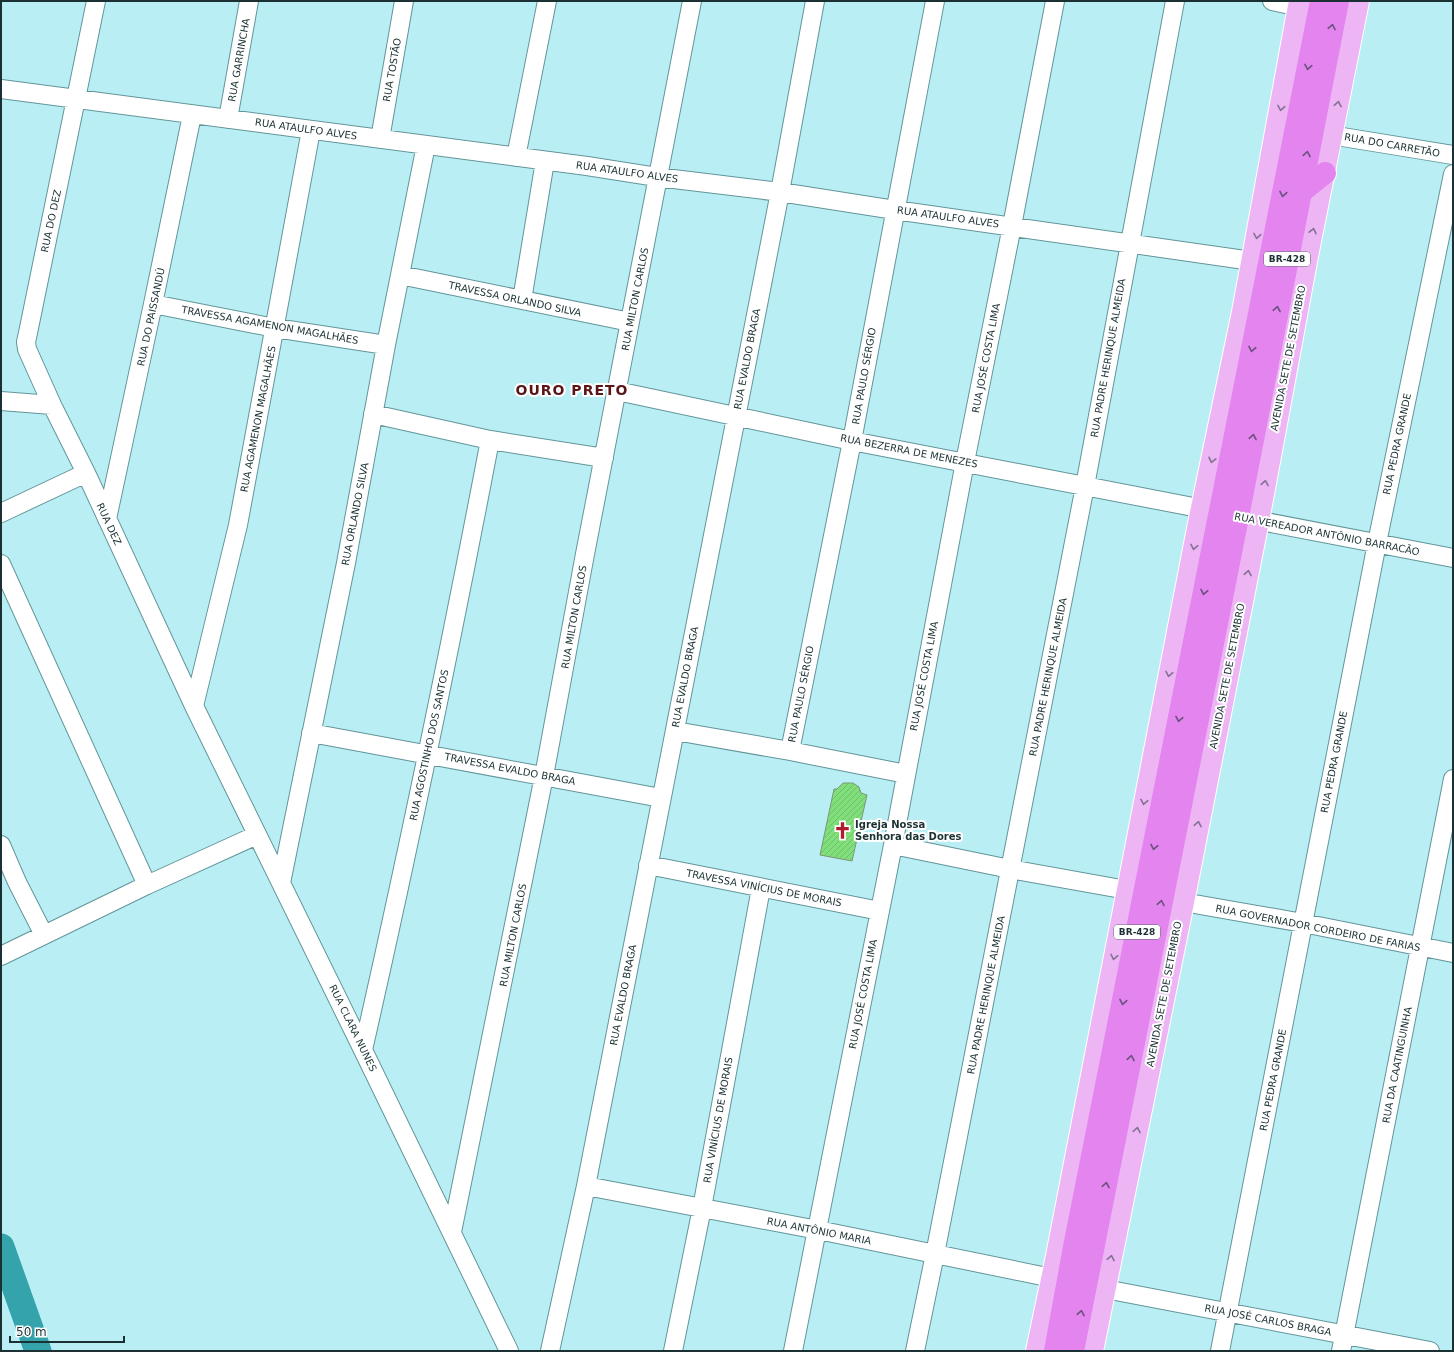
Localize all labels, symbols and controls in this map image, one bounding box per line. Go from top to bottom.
street label: RUA GARRINCHA [226,17,252,103]
one-way arrow [1328,24,1336,30]
street label: RUA TOSTÃO [380,37,403,103]
one-way arrow [1304,64,1312,70]
one-way arrow [1333,101,1341,107]
one-way arrow [1277,105,1285,111]
street label: RUA ATAULFO ALVES [254,116,358,142]
street label: RUA DO CARRETÃO [1343,130,1441,159]
one-way arrow [1303,151,1311,157]
street label: RUA ATAULFO ALVES [575,159,679,185]
street label: RUA DO DEZ [39,188,63,253]
one-way arrow [1279,191,1287,197]
street label: RUA ATAULFO ALVES [896,204,1000,230]
one-way arrow [1308,228,1316,235]
one-way arrow [1253,233,1262,239]
street label: RUA MILTON CARLOS [620,246,650,352]
road number: BR-428 [1264,252,1310,266]
street label: RUA DO PAISSANDÚ [134,267,167,367]
street label: RUA PADRE HERINQUE ALMEIDA [1089,277,1127,438]
street label: TRAVESSA ORLANDO SILVA [447,279,583,318]
street label: AVENIDA SETE DE SETEMBRO [1268,284,1308,432]
street label: RUA JOSÉ COSTA LIMA [969,302,1002,414]
street label: TRAVESSA AGAMENON MAGALHÃES [180,303,360,346]
one-way arrow [1273,306,1281,313]
street label: RUA EVALDO BRAGA [732,307,762,410]
street label: RUA PAULO SÉRGIO [849,326,878,425]
street label: RUA AGAMENON MAGALHÃES [237,345,278,493]
one-way arrow [1248,346,1257,352]
district label: OURO PRETO [516,382,628,398]
street label: RUA PEDRA GRANDE [1381,392,1413,496]
street label: RUA BEZERRA DE MENEZES [839,432,979,470]
one-way arrow [1248,434,1257,440]
one-way arrow [1208,456,1216,463]
street label: RUA ORLANDO SILVA [340,461,370,566]
one-way arrow [1260,480,1269,486]
street label: RUA DEZ [94,501,124,547]
street label: RUA VEREADOR ANTÔNIO BARRACÃO [1233,510,1421,557]
one-way arrow [1191,543,1199,550]
street label: RUA MILTON CARLOS [559,564,589,670]
one-way arrow [1243,570,1251,576]
one-way arrow [1200,589,1209,595]
street label: RUA PADRE HERINQUE ALMEIDA [1027,597,1069,757]
street label: AVENIDA SETE DE SETEMBRO [1207,602,1247,750]
street label: RUA JOSÉ COSTA LIMA [907,620,940,732]
street label: RUA EVALDO BRAGA [670,625,700,728]
street label: RUA PAULO SÉRGIO [785,644,816,743]
street label: RUA AGOSTINHO DOS SANTOS [408,668,450,822]
one-way arrow [1166,671,1174,677]
street label: RUA PEDRA GRANDE [1319,710,1349,814]
one-way arrow [1175,716,1183,723]
street label: TRAVESSA EVALDO BRAGA [443,751,577,787]
one-way arrow [1141,799,1149,805]
place label: Igreja Nossa Senhora das Dores [855,819,961,842]
church icon: Igreja Nossa Senhora das Dores [832,820,852,840]
one-way arrow [1193,821,1202,828]
one-way arrow [1150,844,1158,850]
street label: TRAVESSA VINÍCIUS DE MORAIS [684,866,843,909]
street label: RUA MILTON CARLOS [498,882,528,988]
one-way arrow [1156,899,1165,906]
street label: RUA GOVERNADOR CORDEIRO DE FARIAS [1215,903,1421,953]
street label: RUA PADRE HERINQUE ALMEIDA [965,915,1007,1075]
street label: AVENIDA SETE DE SETEMBRO [1144,920,1184,1068]
road number: BR-428 [1114,925,1160,939]
street label: RUA JOSÉ COSTA LIMA [846,938,879,1050]
street label: RUA EVALDO BRAGA [608,943,638,1046]
one-way arrow [1111,954,1119,960]
street label: RUA CLARA NUNES [327,983,379,1073]
one-way arrow [1119,999,1128,1005]
street label: RUA DA CAATINGUINHA [1380,1006,1414,1124]
street label: RUA PEDRA GRANDE [1258,1028,1288,1132]
one-way arrow [1126,1054,1134,1061]
street label: RUA VINÍCIUS DE MORAIS [701,1056,735,1184]
one-way arrow [1132,1127,1141,1134]
one-way arrow [1101,1182,1109,1188]
street label: RUA ANTÔNIO MARIA [766,1214,873,1247]
one-way arrow [1107,1255,1115,1261]
street label: RUA JOSÉ CARLOS BRAGA [1204,1301,1333,1338]
one-way arrow [1076,1310,1084,1316]
scale bar [10,1318,124,1344]
text: 50 m [16,1325,47,1339]

